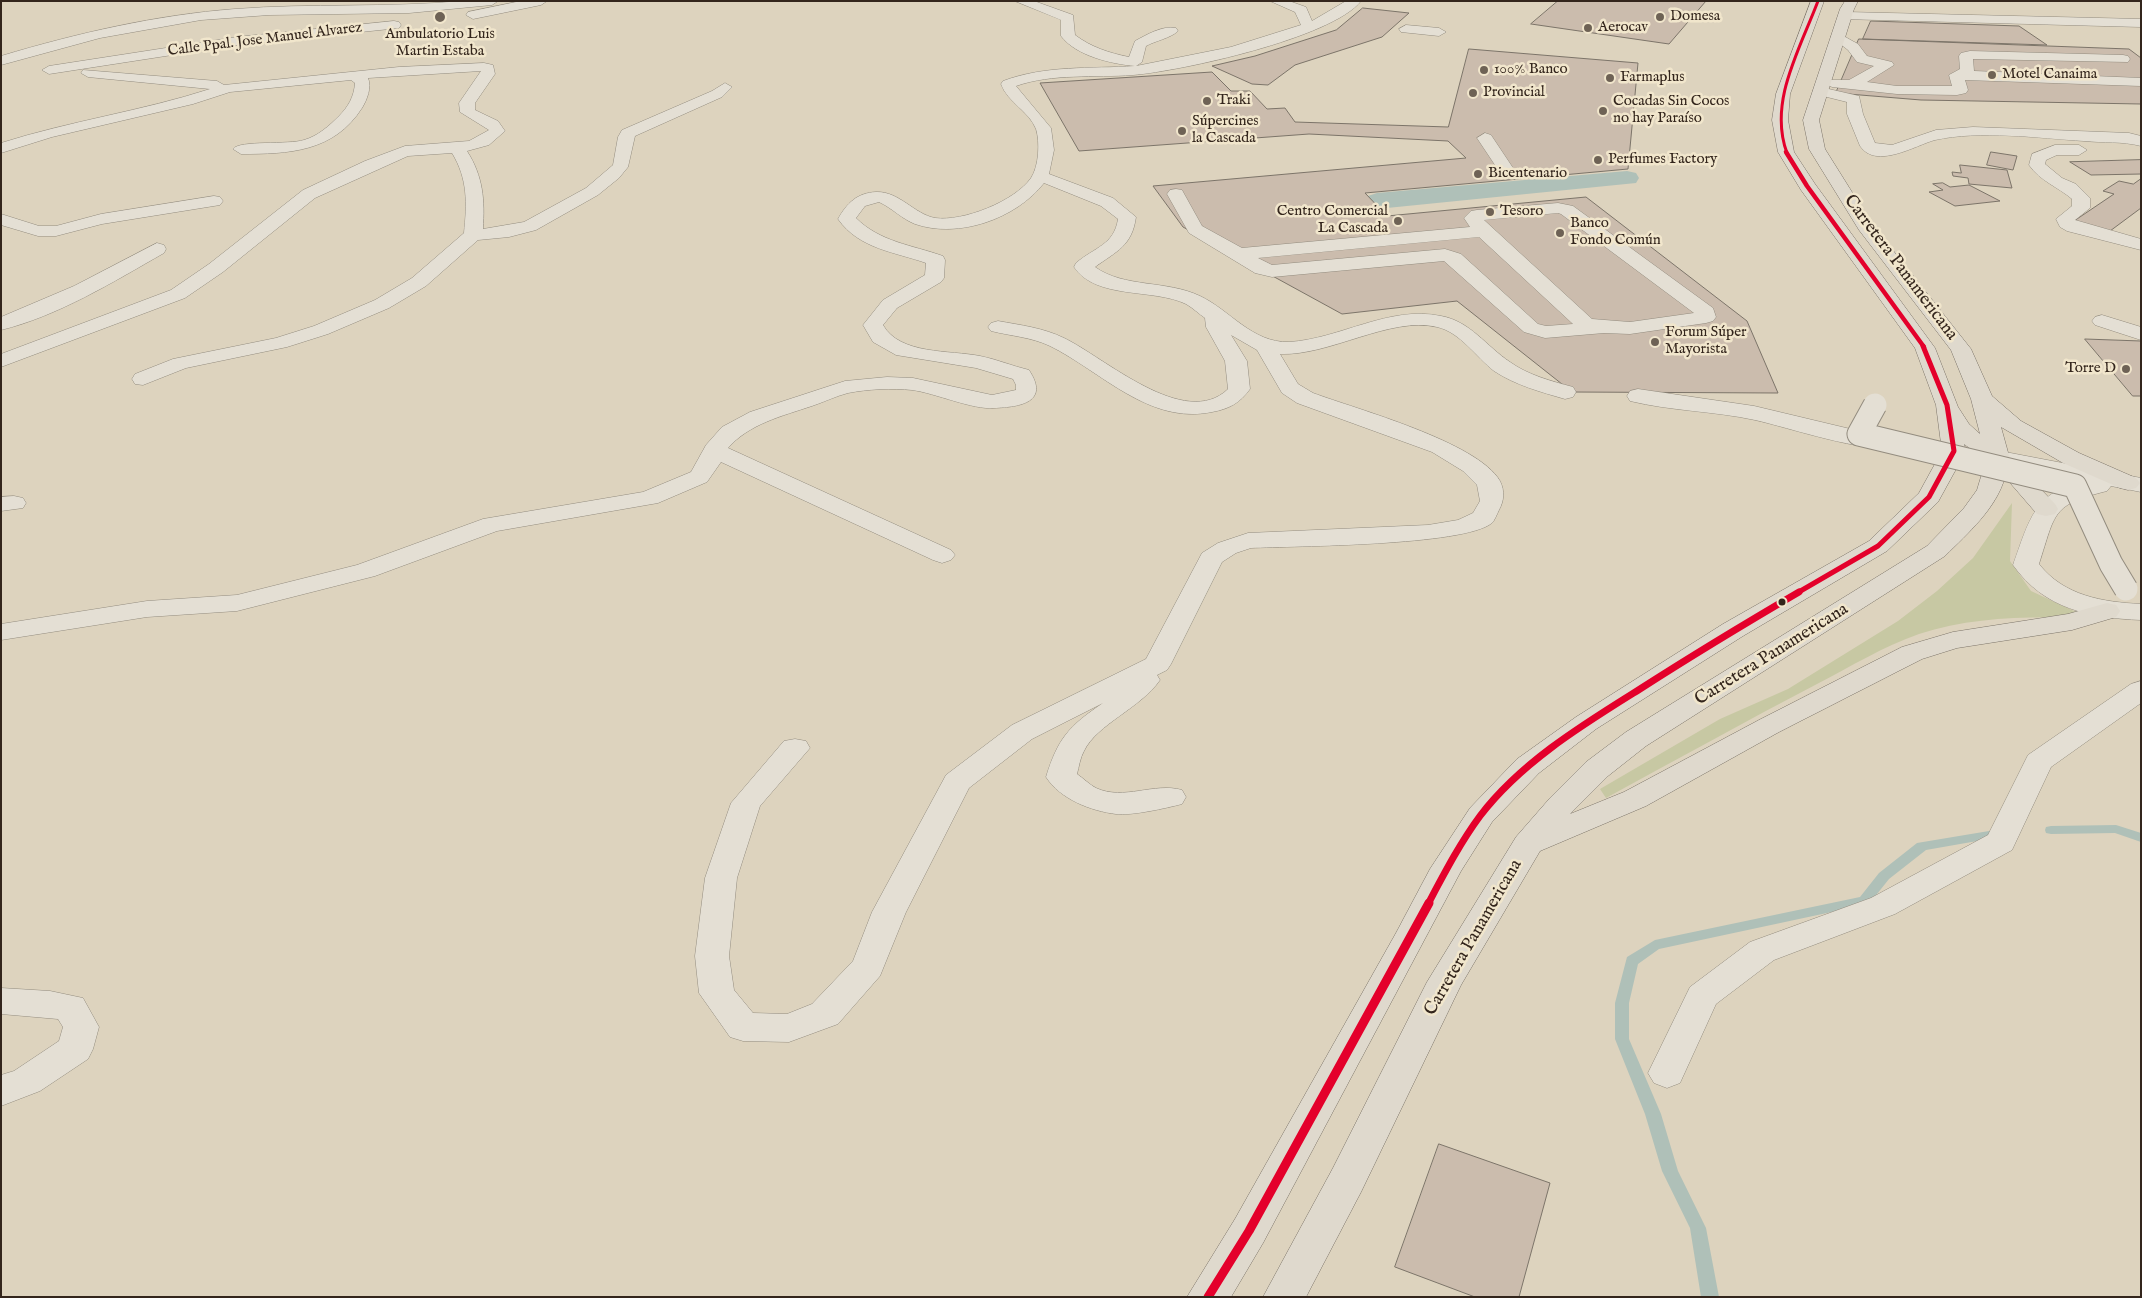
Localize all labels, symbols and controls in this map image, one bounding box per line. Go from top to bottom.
place label: Domesa [1670,8,1720,26]
marker: Ambulatorio Luis Martin Estaba [433,10,447,24]
marker: Domesa [1654,11,1666,23]
street label: Calle Ppal. Jose Manuel Alvarez [167,19,363,61]
place label: Aerocav [1598,19,1648,37]
marker: Aerocav [1582,22,1594,34]
place label: Ambulatorio Luis Martin Estaba [385,26,495,61]
place label: 100% Banco [1494,61,1568,79]
marker: 100% Banco [1478,64,1490,76]
place label: Motel Canaima [2002,66,2097,84]
place label: Farmaplus [1620,69,1685,87]
marker: Motel Canaima [1986,69,1998,81]
marker: Farmaplus [1604,72,1616,84]
place label: Provincial [1483,84,1545,102]
marker: Provincial [1467,87,1479,99]
place label: Traki [1217,92,1251,110]
place label: Cocadas Sin Cocos no hay Paraíso [1613,93,1729,128]
marker: Traki [1201,95,1213,107]
marker: Cocadas Sin Cocos no hay Paraíso [1597,105,1609,117]
place label: Súpercines la Cascada [1192,113,1259,148]
marker: Súpercines la Cascada [1176,125,1188,137]
place label: Perfumes Factory [1608,151,1717,169]
marker: Perfumes Factory [1592,154,1604,166]
place label: Bicentenario [1488,165,1567,183]
marker: Bicentenario [1472,168,1484,180]
street label: Carretera Panamericana [1838,191,1962,345]
place label: Centro Comercial La Cascada [1277,203,1388,238]
place label: Tesoro [1500,203,1543,221]
marker: Tesoro [1484,206,1496,218]
marker: Centro Comercial La Cascada [1392,215,1404,227]
place label: Banco Fondo Común [1570,215,1661,250]
marker: Banco Fondo Común [1554,227,1566,239]
place label: Forum Súper Mayorista [1665,324,1747,359]
marker: Forum Súper Mayorista [1649,336,1661,348]
place label: Torre D [2065,360,2116,378]
marker: Torre D [2120,363,2132,375]
unlabelled marker [1777,597,1787,607]
street label: Carretera Panamericana [1691,599,1853,711]
street label: Carretera Panamericana [1420,856,1528,1020]

